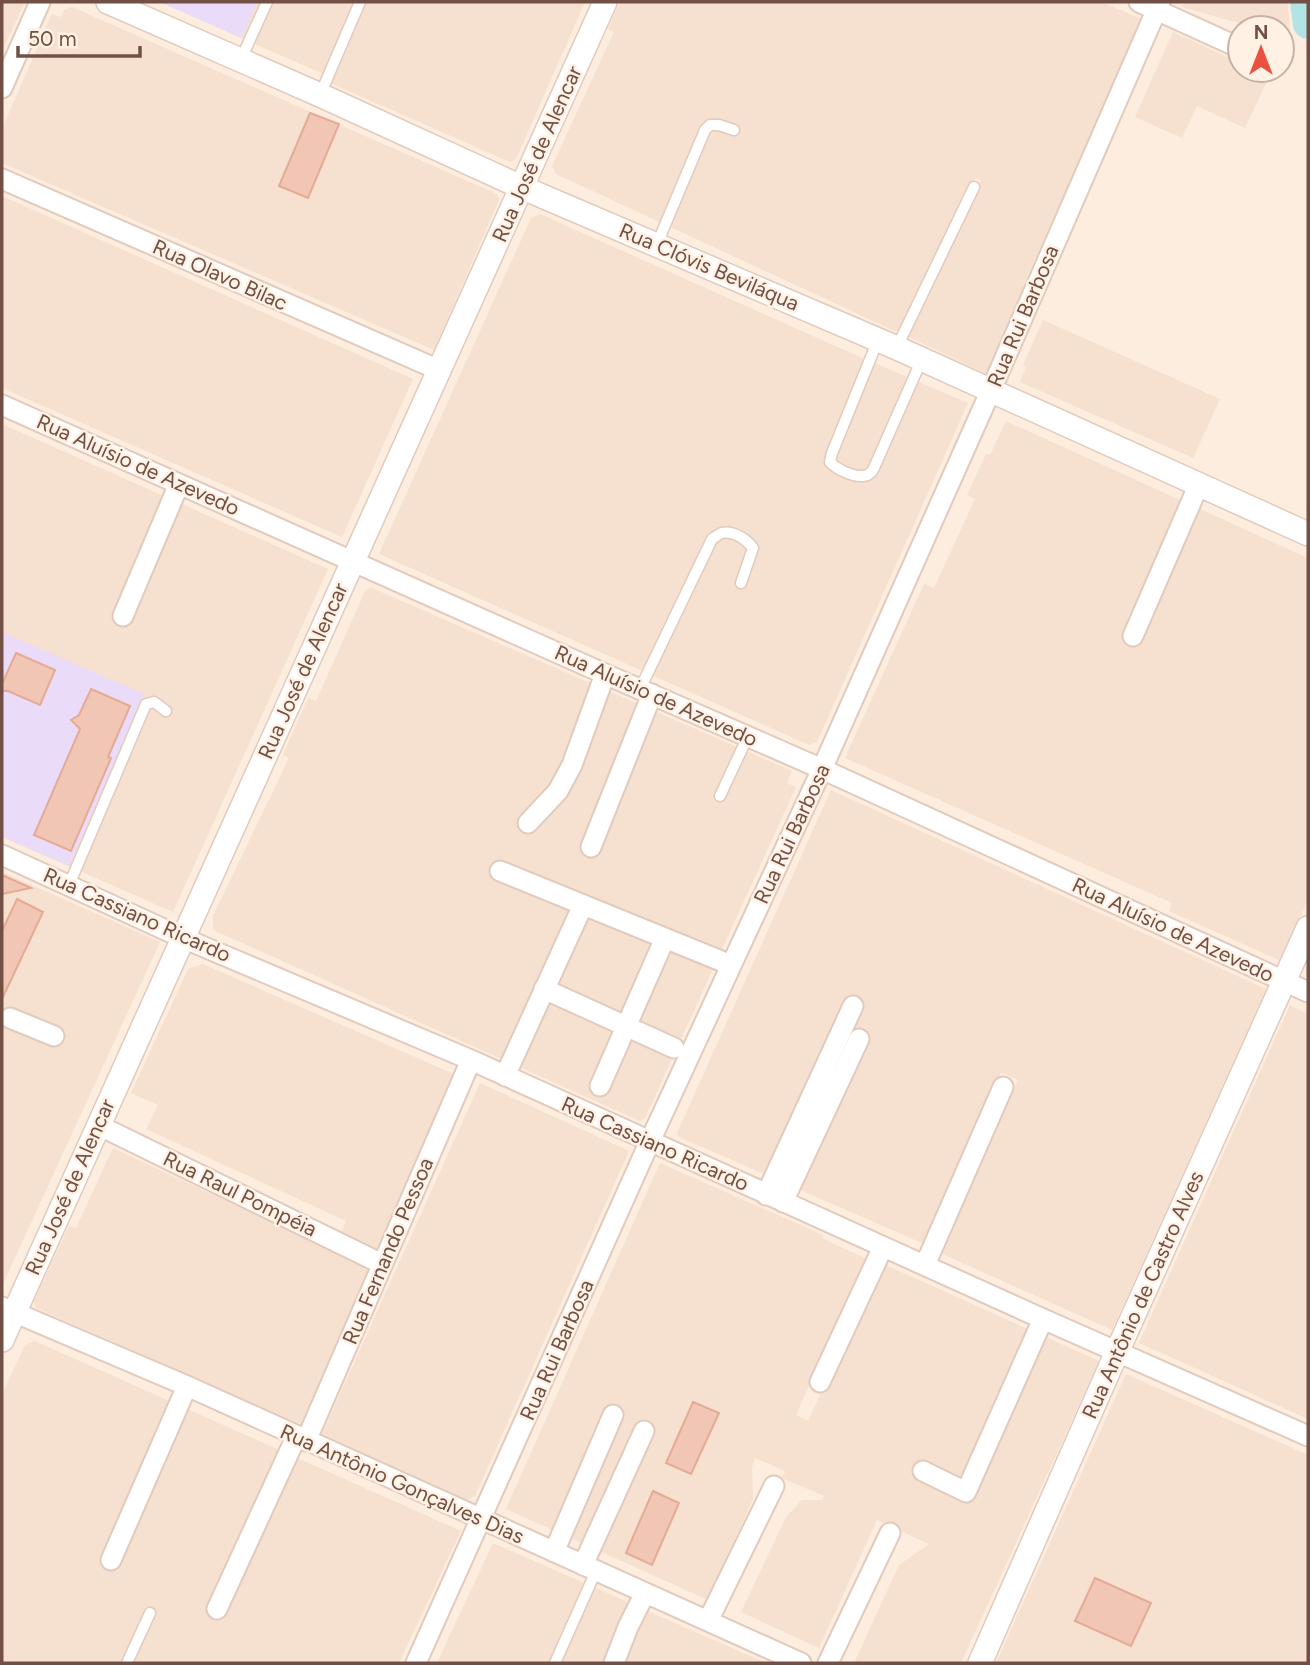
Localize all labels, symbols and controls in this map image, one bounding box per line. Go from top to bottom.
scale bar [18,14,140,58]
north arrow [1226,14,1296,84]
text: N [1254,21,1268,44]
text: 50 m [28,26,77,51]
street label: Rua José de Alencar [486,62,587,246]
street label: Rua Clóvis Beviláqua [616,217,803,316]
street label: Rua Olavo Bilac [149,234,291,315]
street label: Rua Rui Barbosa [981,241,1064,390]
street label: Rua Aluísio de Azevedo [33,408,244,521]
street label: Rua José de Alencar [252,579,353,763]
street label: Rua Aluísio de Azevedo [551,639,762,752]
street label: Rua Rui Barbosa [748,760,835,908]
street label: Rua Cassiano Ricardo [40,862,235,967]
street label: Rua Aluísio de Azevedo [1068,872,1278,987]
street label: Rua Cassiano Ricardo [558,1091,753,1196]
street label: Rua José de Alencar [19,1095,120,1279]
street label: Rua Raul Pompéia [159,1146,321,1242]
street label: Rua Fernando Pessoa [337,1154,438,1348]
street label: Rua Antônio de Castro Alves [1077,1167,1209,1423]
street label: Rua Rui Barbosa [514,1276,599,1424]
street label: Rua Antônio Gonçalves Dias [276,1418,528,1549]

